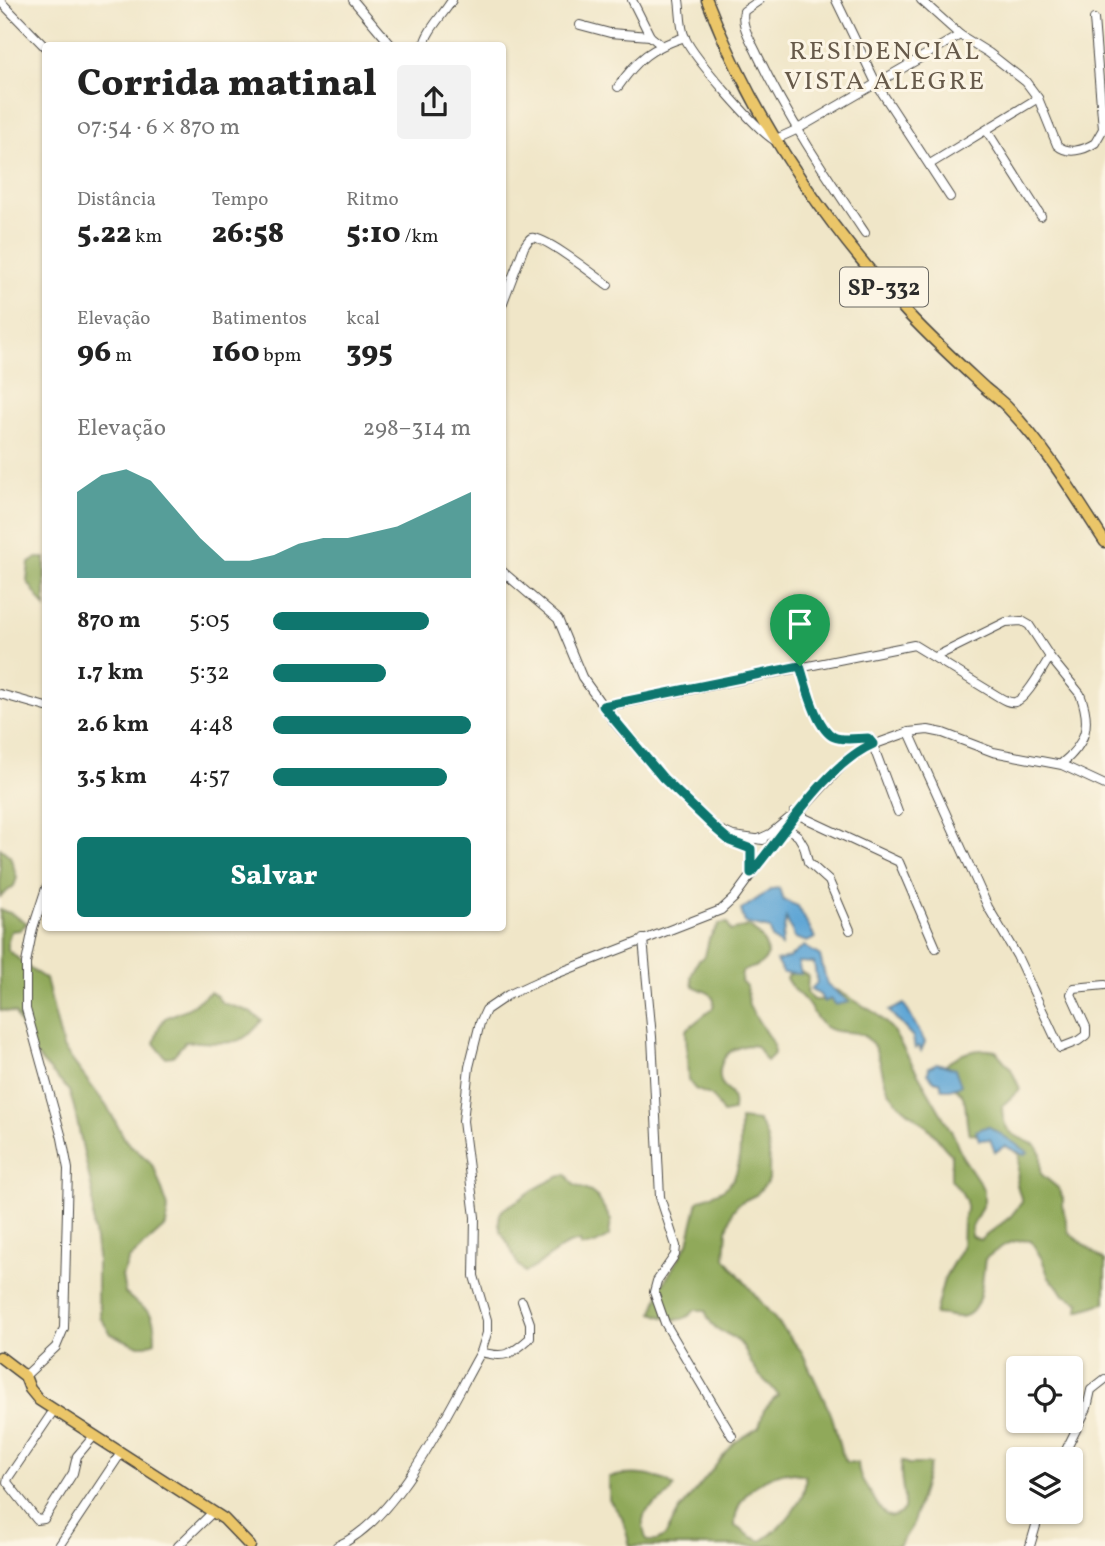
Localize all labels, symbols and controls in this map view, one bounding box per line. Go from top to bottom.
district label: RESIDENCIAL VISTA ALEGRE [784,34,986,100]
text: Corrida matinal [77,59,377,112]
button: share [397,65,471,139]
text: 07:54 · 6 × 870 m [77,112,240,144]
text: Distância [77,187,156,213]
text: Tempo [212,187,268,213]
text: Ritmo [346,187,399,213]
text: 5.22 [77,213,131,255]
text: 26:58 [212,213,284,255]
text: 5:10 [346,213,401,255]
text: km [131,224,162,250]
text: /km [401,224,439,250]
road number: SP-332 [840,268,928,306]
text: Elevação [77,306,150,332]
text: Batimentos [212,306,307,332]
text: kcal [346,306,380,332]
text: 96 [77,332,111,374]
text: 160 [212,332,260,374]
text: 395 [346,332,393,374]
text: m [111,343,132,369]
text: bpm [260,343,301,369]
text: Elevação [77,413,166,445]
text: 298–314 m [363,413,471,445]
pin [770,594,830,666]
text: 870 m [77,605,141,637]
text: 5:05 [189,605,230,637]
icon: arrive [781,605,819,643]
text: 1.7 km [77,657,144,689]
text: 5:32 [189,657,230,689]
text: 2.6 km [77,709,149,741]
text: 4:48 [189,709,233,741]
text: 3.5 km [77,761,147,793]
text: 4:57 [189,761,230,793]
button: Salvar [77,837,471,917]
map controls [1006,1356,1083,1524]
button: locate [1006,1356,1083,1433]
button: layers [1006,1447,1083,1524]

